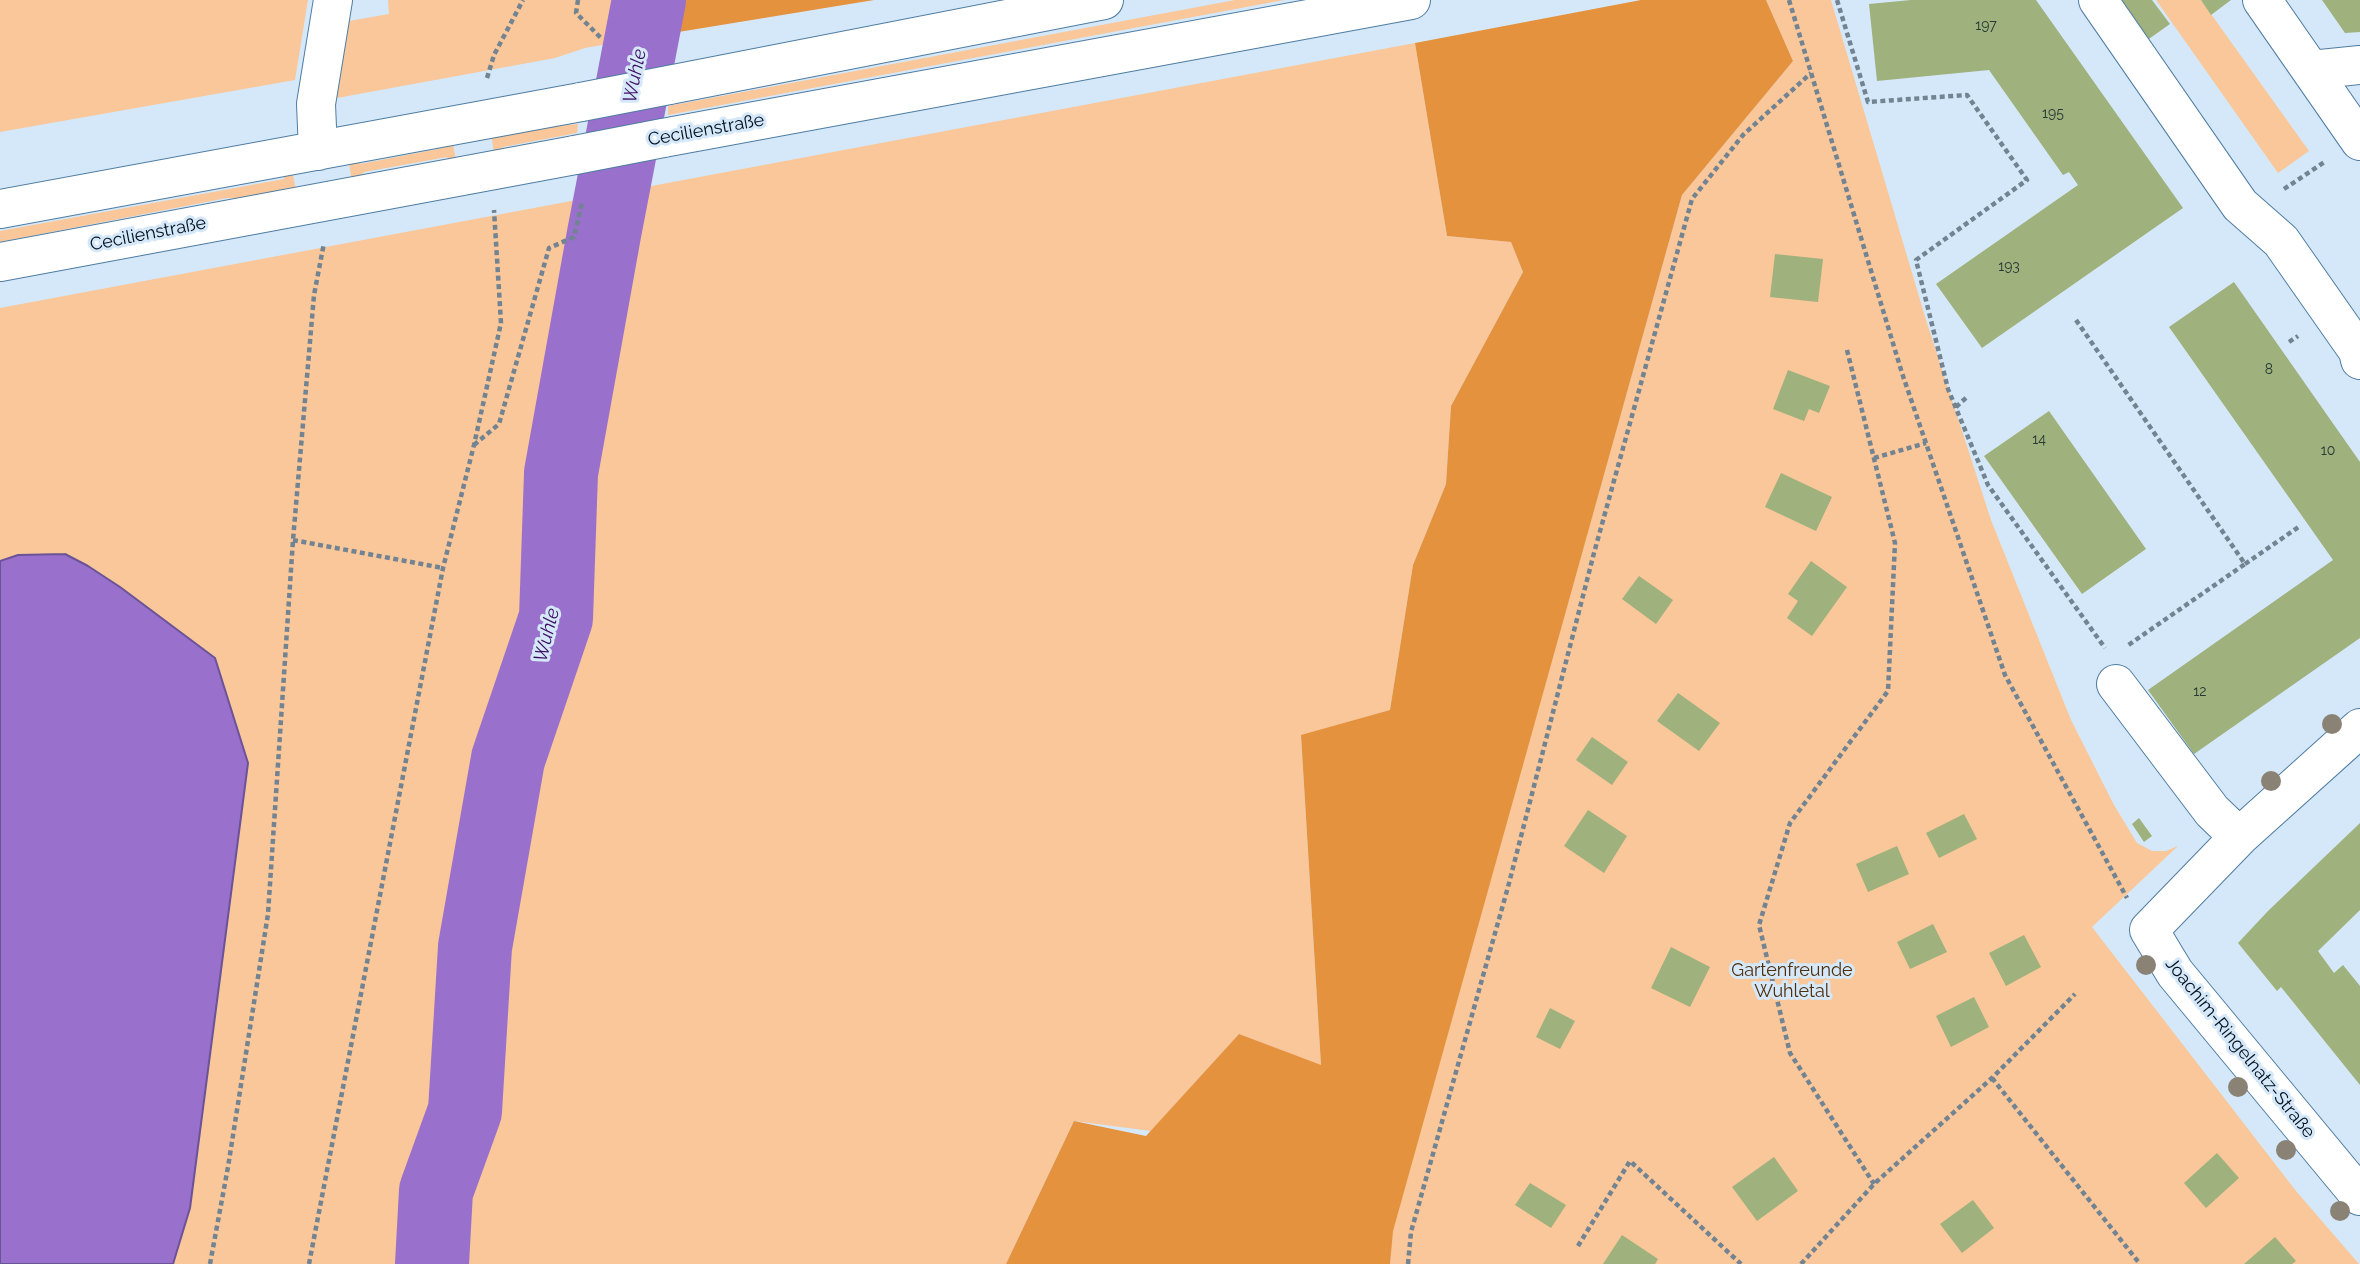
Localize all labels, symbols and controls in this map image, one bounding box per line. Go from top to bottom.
house number: 197 [1975,18,1997,34]
water label: Wuhle [619,47,651,105]
house number: 195 [2042,106,2064,122]
street label: Cecilienstraße [646,109,766,151]
street label: Cecilienstraße [88,212,208,256]
house number: 193 [1998,259,2020,275]
house number: 8 [2265,362,2273,378]
house number: 14 [2032,432,2046,448]
house number: 10 [2321,443,2335,459]
water label: Wuhle [529,606,565,664]
house number: 12 [2193,684,2207,700]
street label: Joachim-Ringelnatz-Straße [2161,953,2319,1143]
park label: Gartenfreunde Wuhletal [1731,960,1853,1002]

